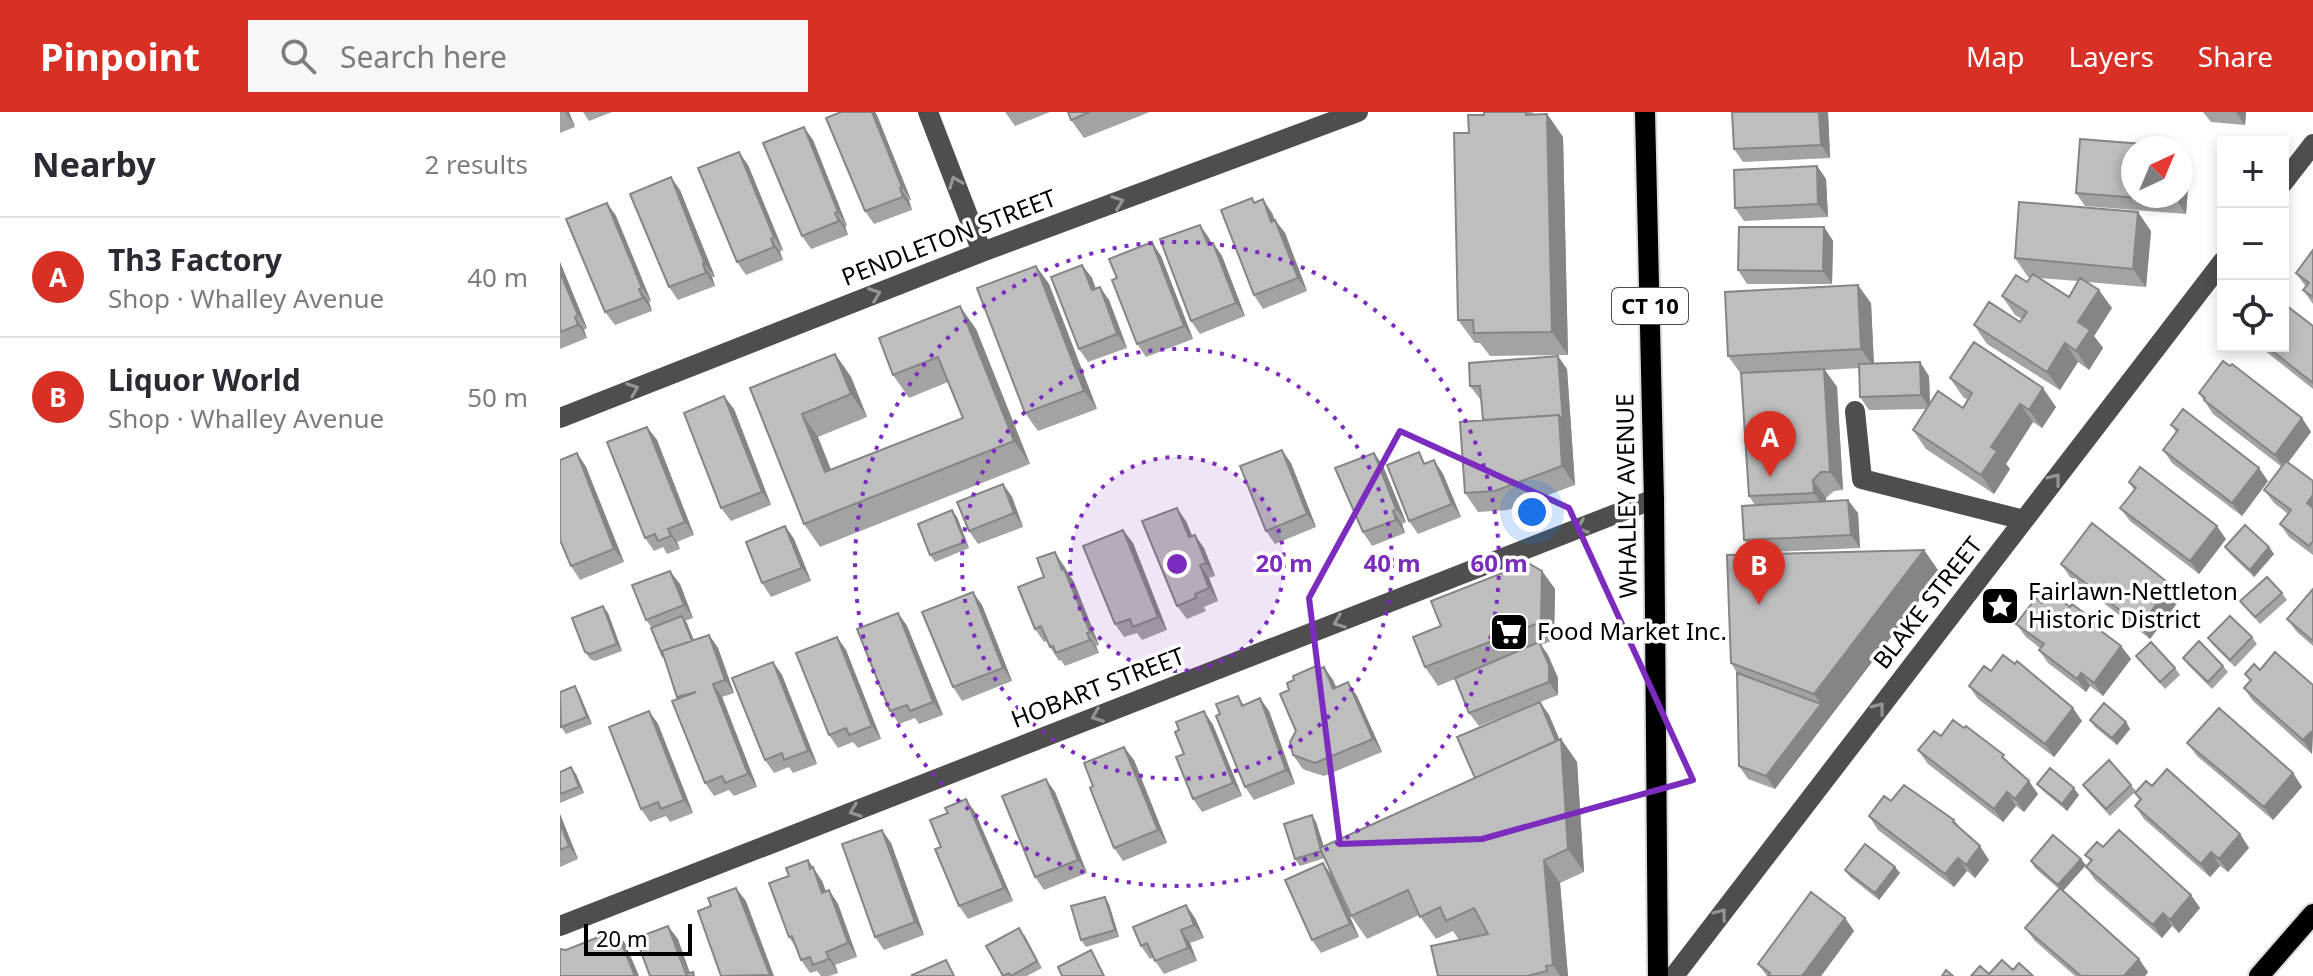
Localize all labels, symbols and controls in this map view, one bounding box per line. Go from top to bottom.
search box [248,20,808,92]
text: Pinpoint [40,30,200,82]
icon: search [276,34,320,78]
text: Search here [340,36,507,77]
text: Map [1966,37,2024,75]
text: Layers [2068,37,2154,75]
text: Share [2198,37,2273,75]
north arrow [2121,136,2193,208]
map controls [2217,136,2289,352]
button: + [2217,136,2289,208]
text: Nearby [32,141,156,187]
text: 2 results [424,146,528,182]
one-way arrow [948,176,965,190]
street label: PENDLETON STREET [837,180,1061,293]
one-way arrow [1110,195,1124,212]
button: − [2217,208,2289,280]
text: Th3 Factory [108,239,282,280]
text: A [49,259,67,295]
text: 40 m [467,259,528,295]
text: Shop · Whalley Avenue [108,280,384,316]
button: locate [2217,280,2289,352]
one-way arrow [867,288,881,304]
road number: CT 10 [1612,288,1688,324]
text: Liquor World [108,359,301,400]
text: B [49,379,67,415]
text: 50 m [467,379,528,415]
one-way arrow [625,382,639,399]
street label: WHALLEY AVENUE [1607,393,1644,599]
text: Shop · Whalley Avenue [108,400,384,436]
pin: A [1744,411,1796,477]
one-way arrow [2045,474,2060,489]
your location [1512,492,1552,532]
one-way arrow [1576,517,1590,534]
street label: BLAKE STREET [1865,529,1989,675]
pin: B [1733,539,1785,605]
text: 20 m [1255,546,1313,579]
text: 40 m [1363,546,1421,579]
text: 60 m [1470,546,1528,579]
centre of rings [1163,550,1191,578]
place label: Fairlawn-Nettleton Historic District [2028,574,2238,635]
place icon: Fairlawn-Nettleton Historic District [1979,585,2021,627]
supermarket icon: Food Market Inc. [1488,611,1530,653]
one-way arrow [1333,612,1347,628]
place label: Food Market Inc. [1537,614,1727,647]
street label: HOBART STREET [1006,638,1190,735]
one-way arrow [1870,702,1884,717]
one-way arrow [1091,706,1105,723]
one-way arrow [849,801,863,818]
one-way arrow [1712,908,1726,923]
scale bar [584,920,692,956]
text: 20 m [596,923,647,953]

